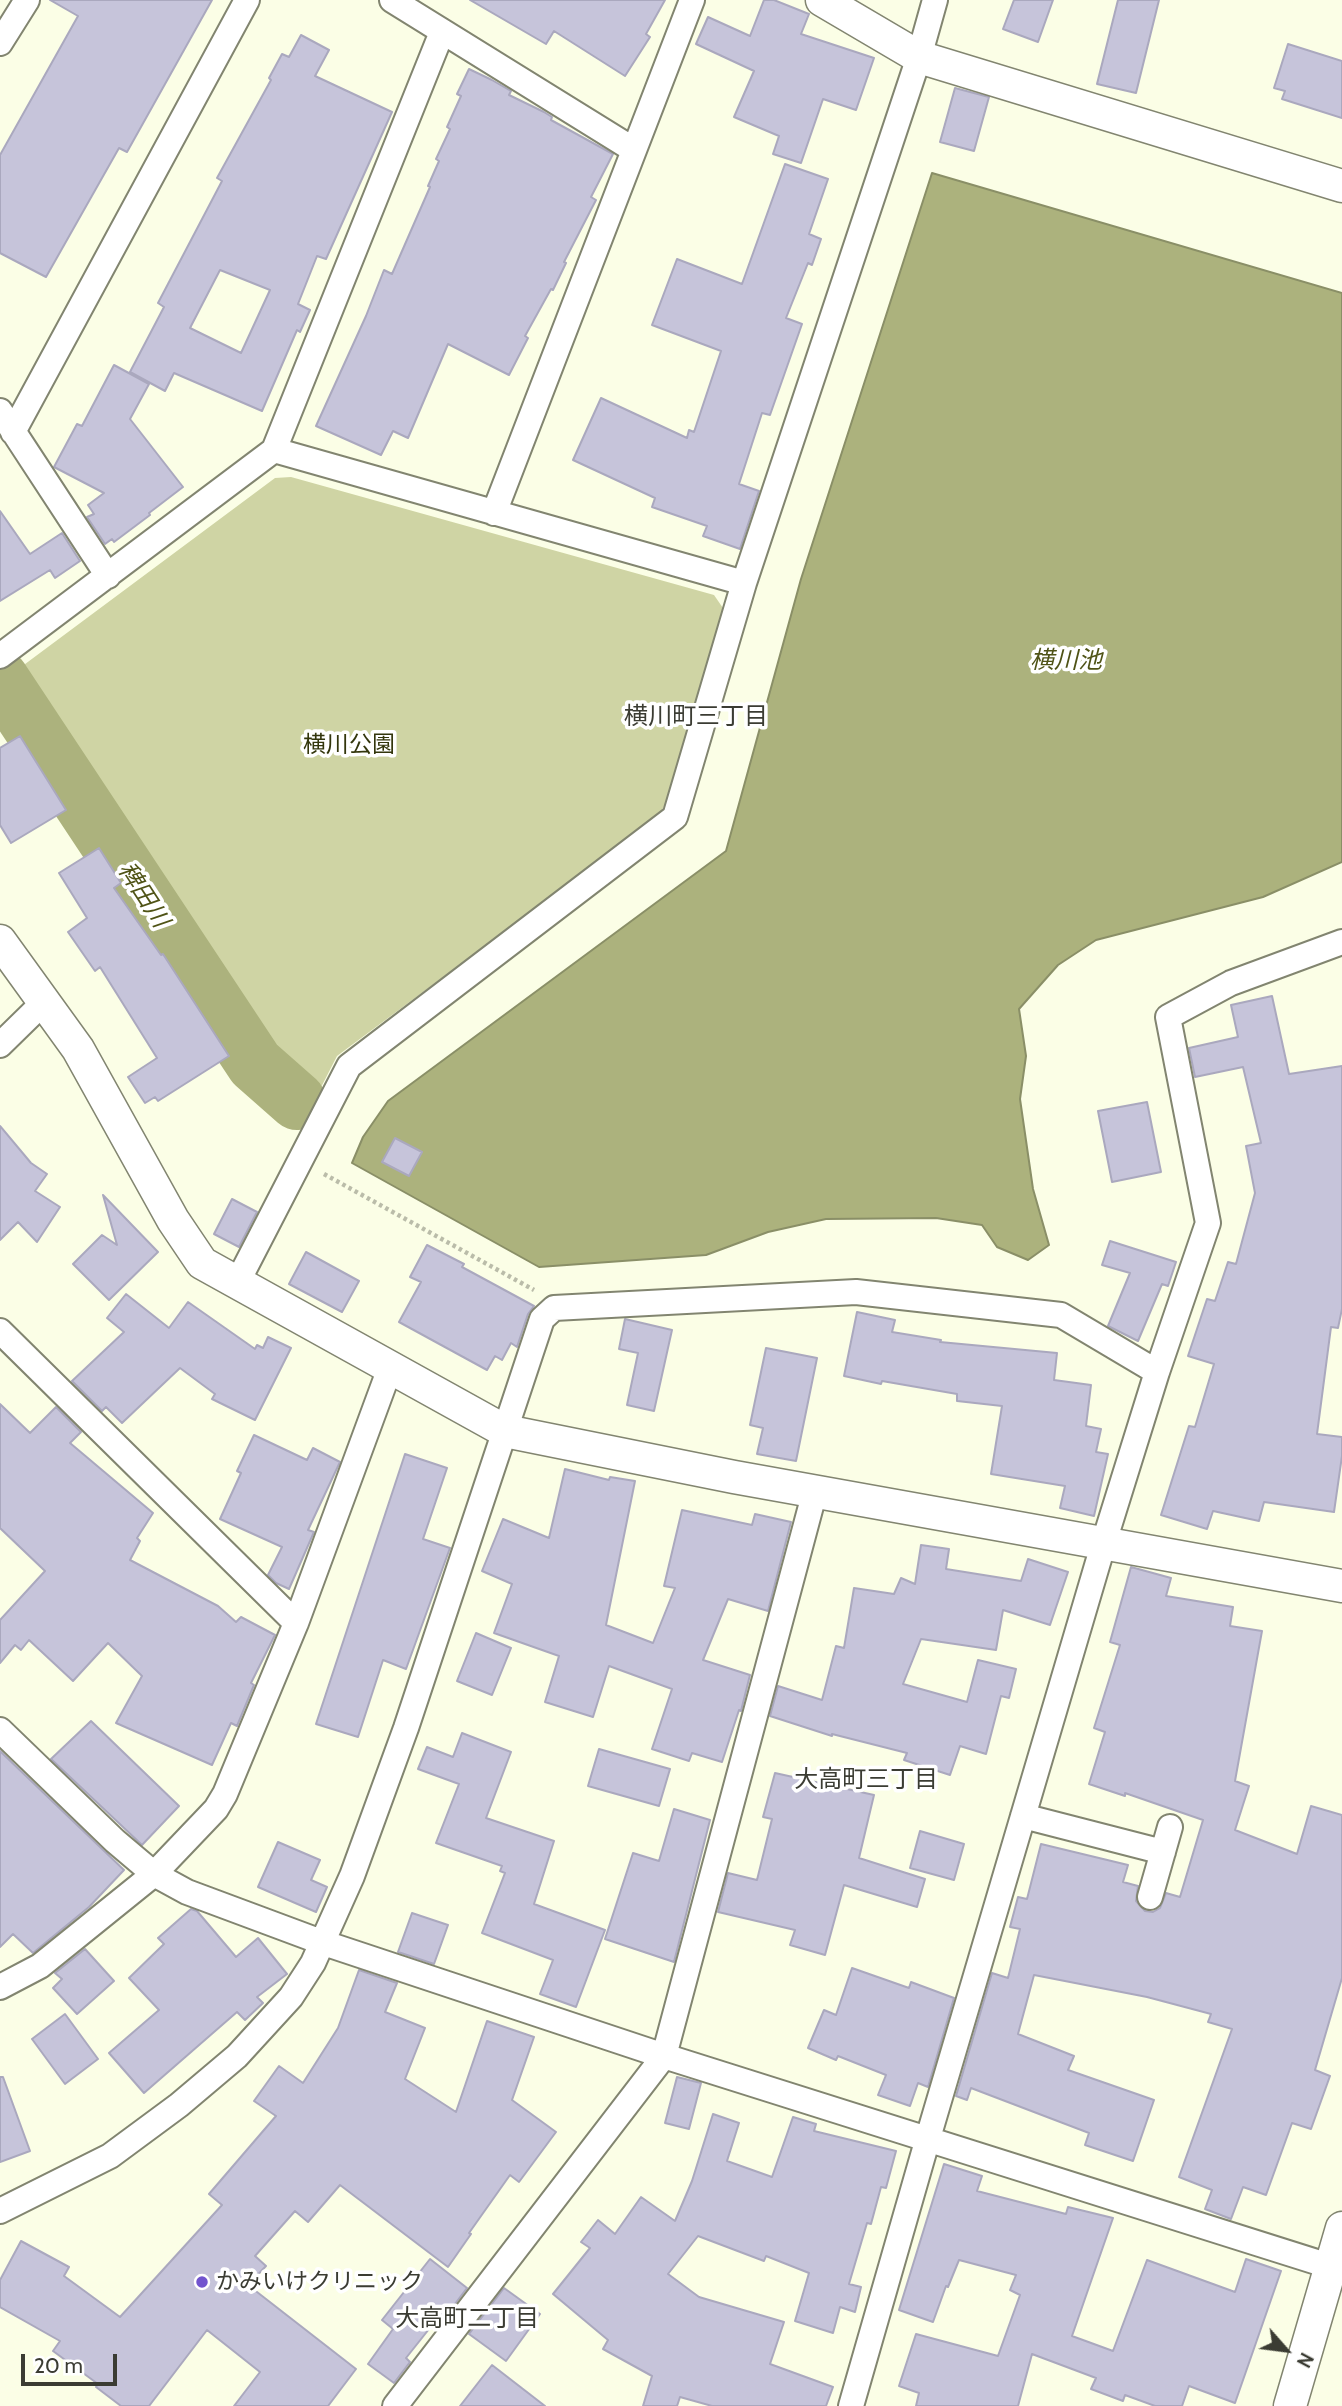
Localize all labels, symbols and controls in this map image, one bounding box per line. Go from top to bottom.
water label: 横川池 [1030,647,1102,675]
district label: 横川町三丁目 [624,703,768,731]
park label: 横川公園 [303,731,395,759]
water label: 稗田川 [111,857,175,933]
district label: 大高町三丁目 [794,1766,938,1794]
place label: かみいけクリニック [216,2268,423,2296]
marker: かみいけクリニック [194,2274,210,2290]
district label: 大高町二丁目 [395,2305,539,2333]
north arrow [1251,2315,1321,2385]
scale bar [24,2340,121,2384]
text: N [1292,2349,1318,2371]
text: 20 m [34,2353,83,2378]

